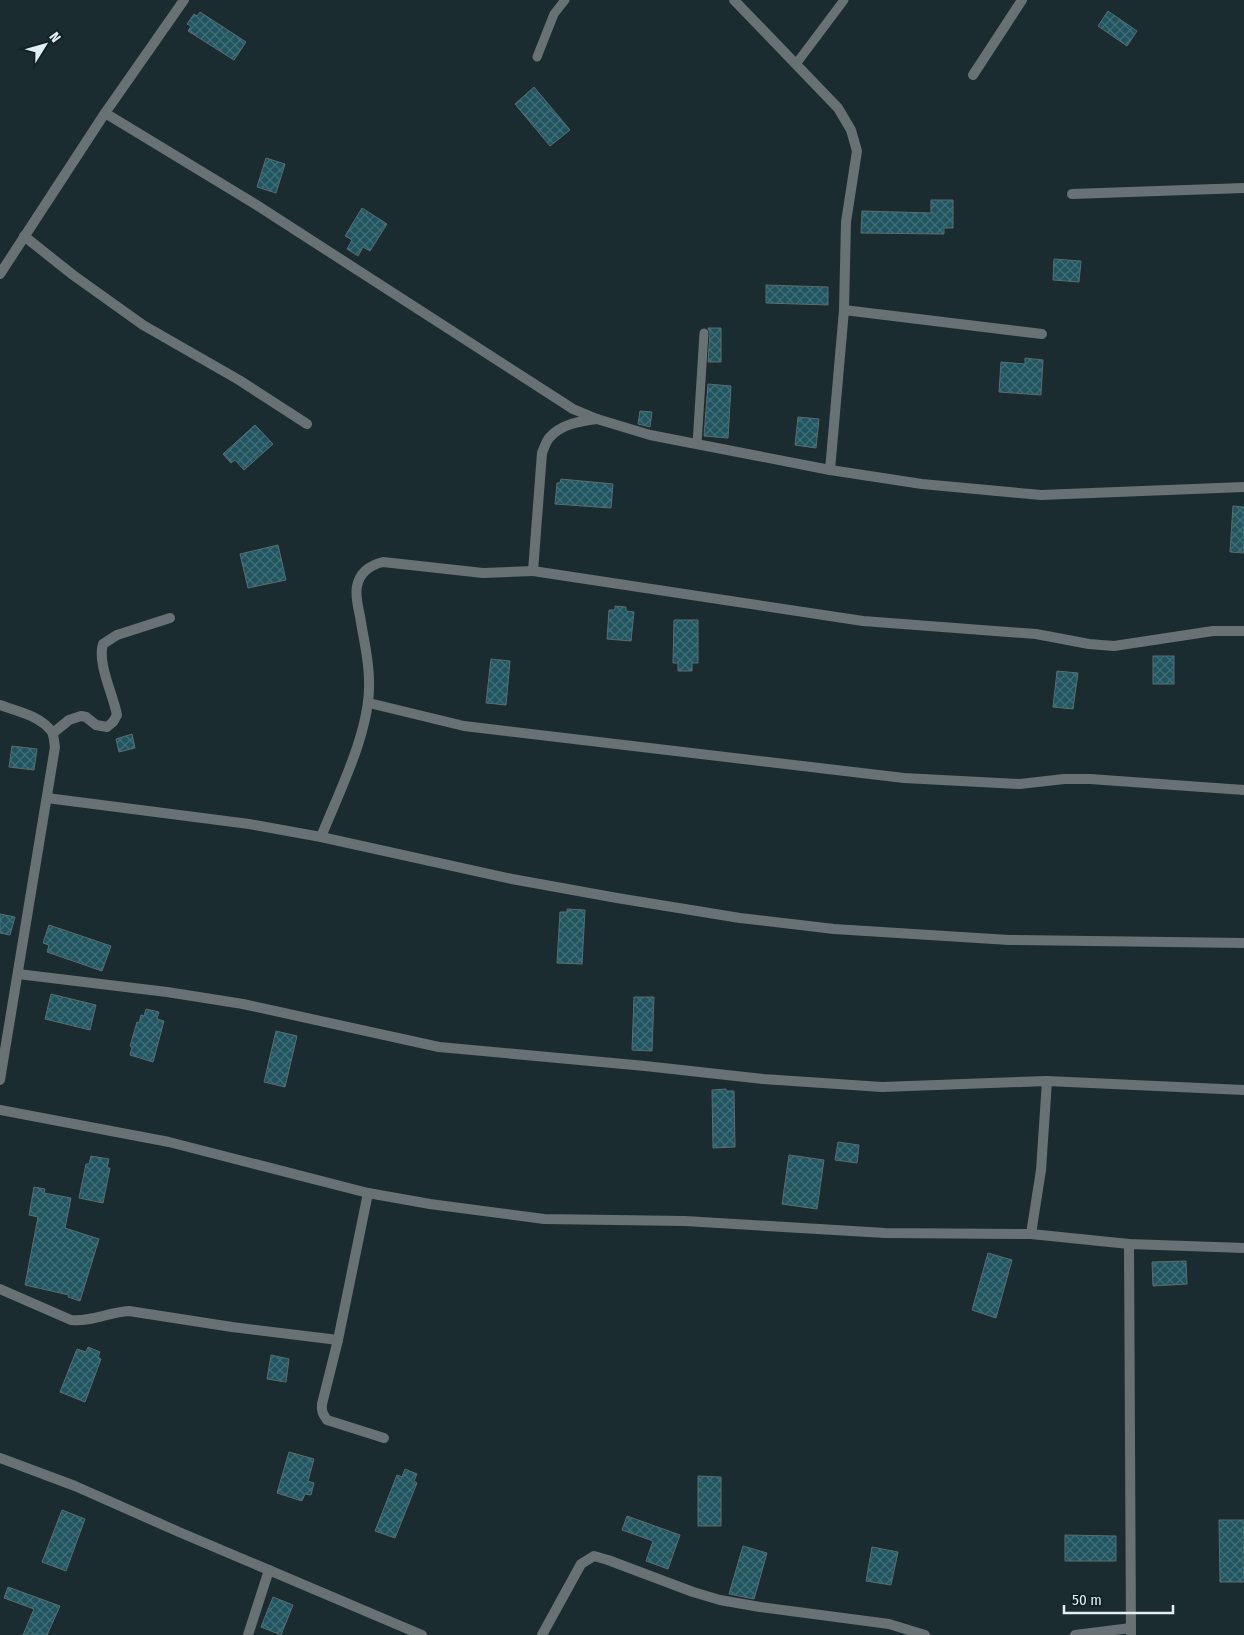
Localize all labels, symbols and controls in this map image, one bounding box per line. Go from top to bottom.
north arrow [20,20,70,70]
text: N [46,29,64,46]
scale bar [1064,1582,1173,1614]
text: 50 m [1072,1591,1102,1609]

